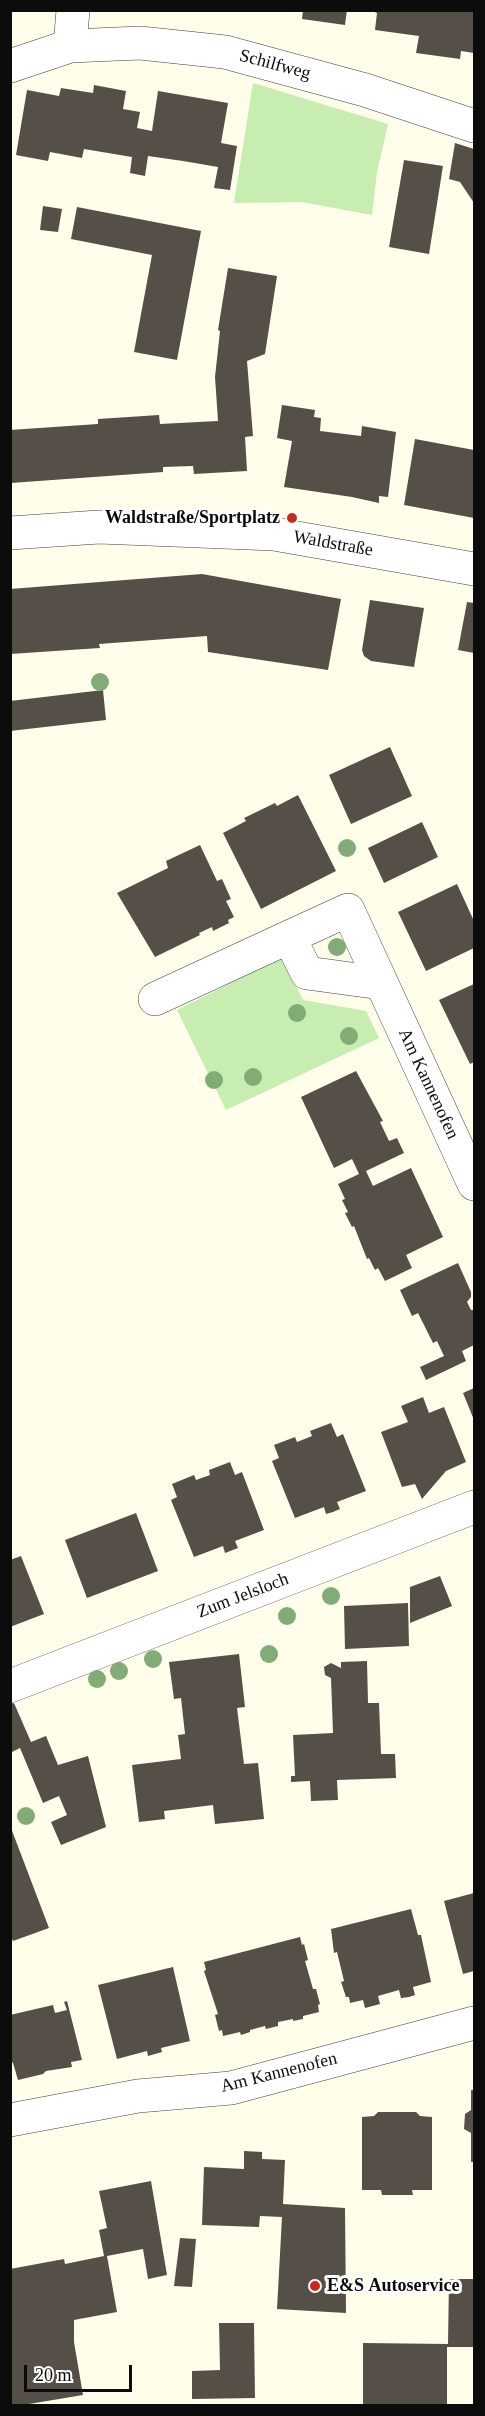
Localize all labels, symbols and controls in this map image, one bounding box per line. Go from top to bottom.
street label: Schilfweg [237,45,313,85]
place label: Waldstraße/Sportplatz [105,507,280,529]
marker: Waldstraße/Sportplatz [285,511,299,525]
street label: Waldstraße [291,526,375,562]
street label: Am Kannenofen [393,1025,463,1143]
street label: Zum Jelsloch [194,1569,292,1623]
street label: Am Kannenofen [218,2048,340,2098]
place label: E&S Autoservice [327,2275,459,2297]
marker: E&S Autoservice [308,2279,322,2293]
scale bar [27,2353,135,2391]
text: 20 m [35,2365,72,2385]

